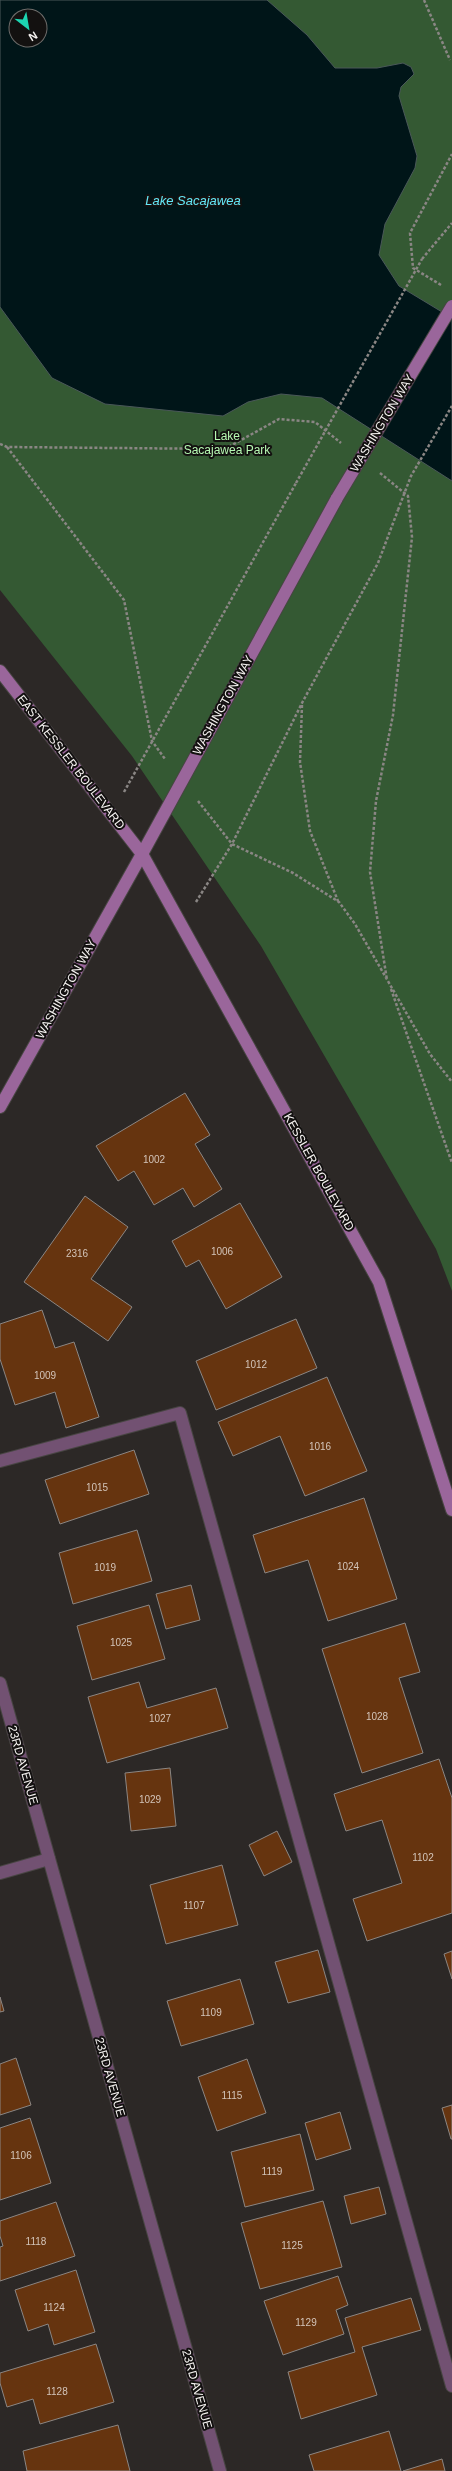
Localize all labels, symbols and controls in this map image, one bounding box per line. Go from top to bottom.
north arrow [8,8,48,48]
text: N [27,29,40,44]
water label: Lake Sacajawea [145,193,241,208]
street label: WASHINGTON WAY [347,372,417,474]
park label: Lake Sacajawea Park [184,429,271,457]
street label: WASHINGTON WAY [190,653,256,757]
street label: EAST KESSLER BOULEVARD [14,692,128,832]
street label: WASHINGTON WAY [33,937,99,1041]
street label: KESSLER BOULEVARD [281,1111,357,1233]
house number: 1002 [143,1154,166,1165]
house number: 1006 [211,1246,234,1257]
house number: 2316 [66,1248,89,1259]
house number: 1012 [245,1359,268,1370]
house number: 1009 [34,1370,57,1381]
house number: 1016 [309,1441,332,1452]
house number: 1015 [86,1482,109,1493]
house number: 1024 [337,1561,360,1572]
house number: 1019 [94,1562,117,1573]
house number: 1025 [110,1637,133,1648]
house number: 1028 [366,1711,389,1722]
house number: 1027 [149,1713,172,1724]
street label: 23RD AVENUE [5,1724,41,1806]
house number: 1029 [139,1794,162,1805]
house number: 1102 [412,1852,434,1863]
house number: 1107 [183,1900,205,1911]
house number: 1109 [200,2007,222,2018]
street label: 23RD AVENUE [92,2036,128,2118]
house number: 1115 [222,2090,243,2101]
house number: 1106 [10,2150,32,2161]
house number: 1119 [262,2166,283,2177]
house number: 1118 [26,2236,47,2247]
house number: 1125 [281,2240,303,2251]
house number: 1124 [43,2302,65,2313]
house number: 1129 [295,2317,317,2328]
street label: 23RD AVENUE [179,2348,215,2430]
house number: 1128 [46,2386,68,2397]

